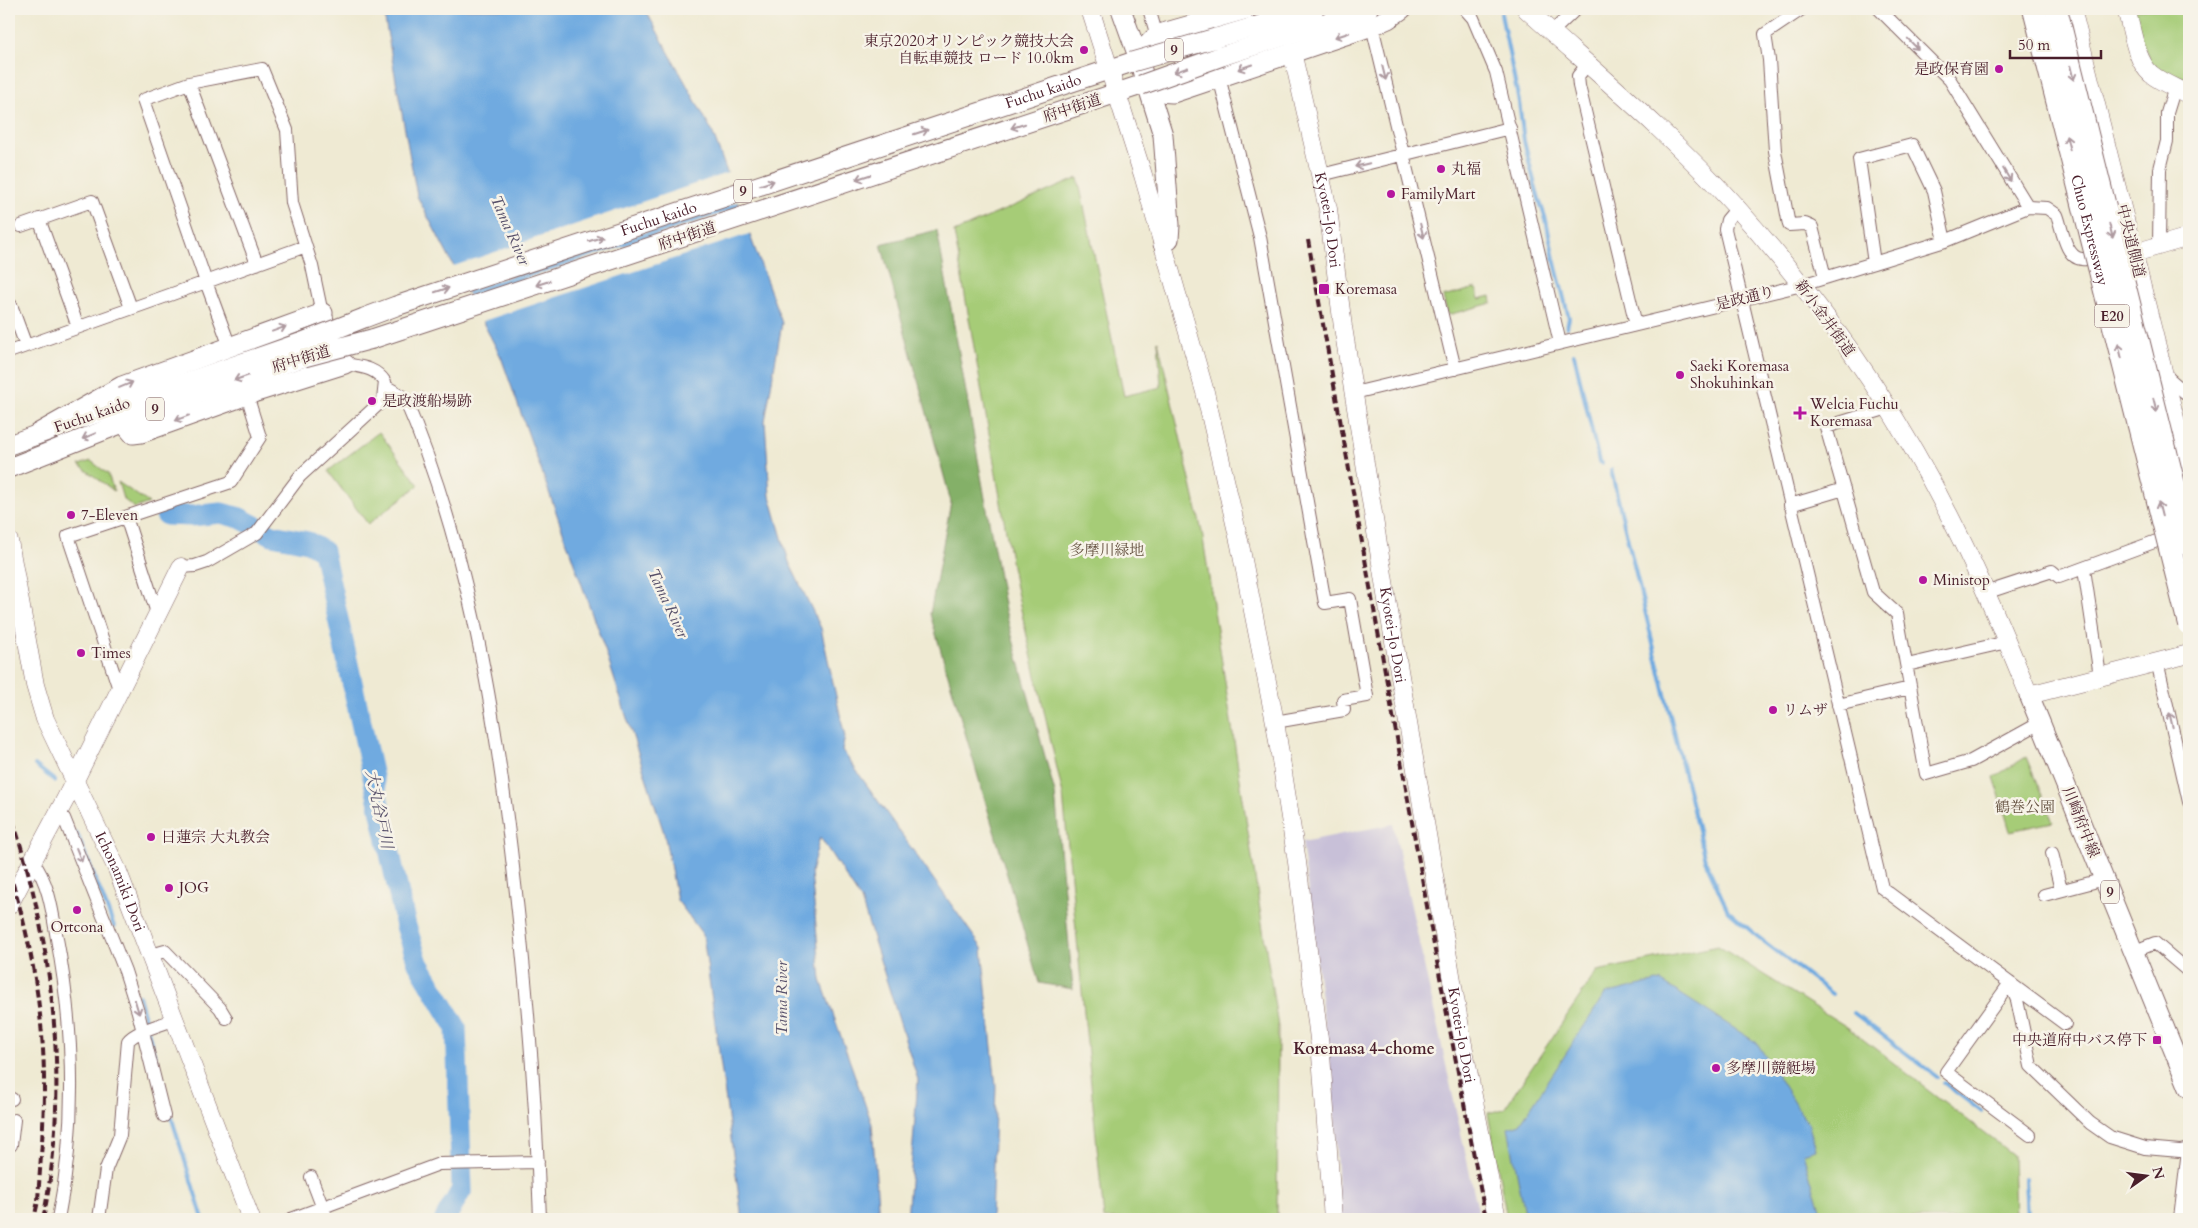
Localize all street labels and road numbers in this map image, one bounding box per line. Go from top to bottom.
road number: 9 [1165,38,1183,62]
street label: Fuchu kaido [1003,70,1084,113]
street label: 府中街道 [1040,89,1104,127]
street label: Kyotei-Jo Dori [1310,170,1345,269]
street label: Chuo Expressway [2066,173,2113,288]
road number: 9 [734,180,752,202]
street label: Fuchu kaido [618,197,699,241]
street label: 中央道側道 [2112,202,2150,280]
street label: 府中街道 [655,217,719,255]
street label: 新小金井街道 [1790,276,1860,360]
street label: 是政通り [1713,281,1777,315]
road number: E20 [2094,304,2130,328]
street label: 府中街道 [269,341,333,377]
street label: Fuchu kaido [51,393,133,437]
road number: 9 [146,398,164,420]
street label: Kyotei-Jo Dori [1375,586,1411,684]
street label: 川崎府中線 [2058,783,2104,861]
street label: Ichonamiki Dori [90,828,150,934]
road number: 9 [2101,880,2119,904]
street label: Kyotei-Jo Dori [1443,986,1480,1085]

